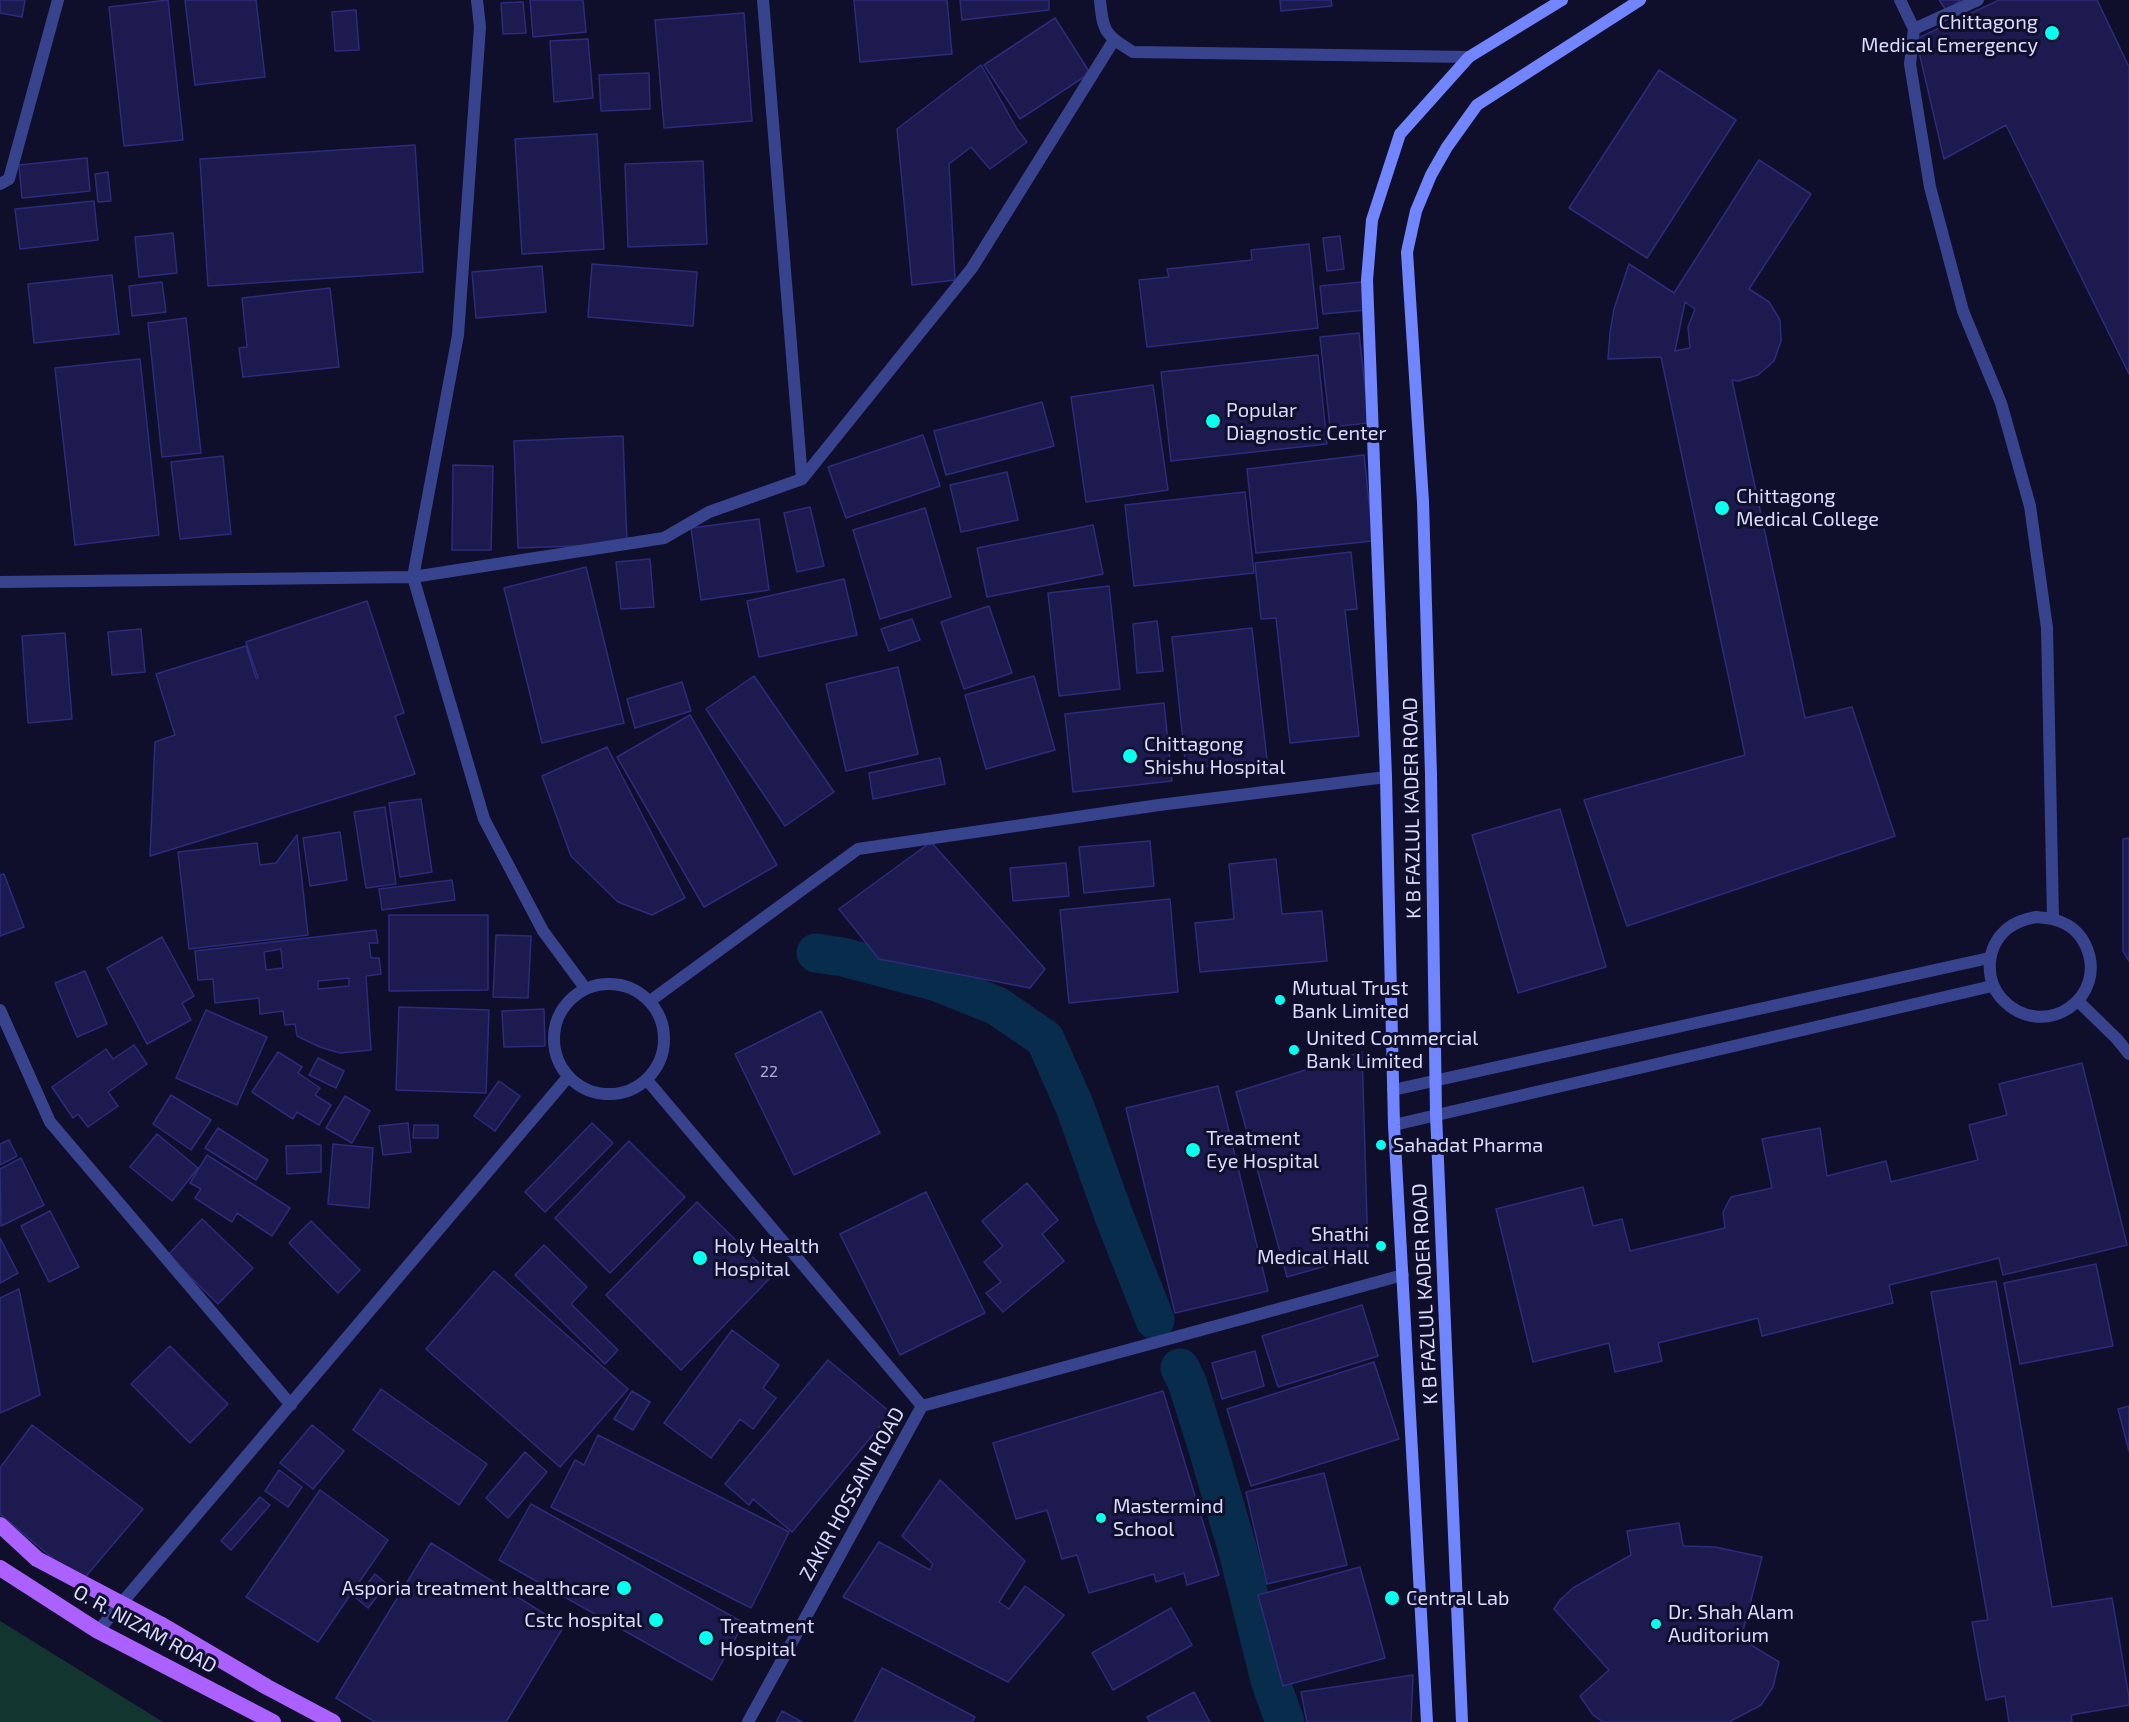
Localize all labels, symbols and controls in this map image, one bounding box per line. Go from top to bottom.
place label: Chittagong Medical Emergency [1861,10,2038,57]
marker: Chittagong Medical Emergency [2043,24,2061,42]
place label: Popular Diagnostic Center [1226,398,1386,445]
marker: Popular Diagnostic Center [1204,412,1222,430]
place label: Chittagong Medical College [1736,484,1879,531]
marker: Chittagong Medical College [1713,499,1731,517]
street label: K B FAZLUL KADER ROAD [1398,697,1426,919]
place label: Chittagong Shishu Hospital [1144,732,1285,779]
marker: Chittagong Shishu Hospital [1121,747,1139,765]
place label: Mutual Trust Bank Limited [1292,976,1409,1023]
marker: Mutual Trust Bank Limited [1273,993,1287,1007]
place label: United Commercial Bank Limited [1306,1026,1478,1073]
marker: United Commercial Bank Limited [1287,1043,1301,1057]
house number: 22 [760,1062,778,1082]
place label: Treatment Eye Hospital [1206,1126,1319,1173]
place label: Sahadat Pharma [1393,1133,1543,1157]
marker: Sahadat Pharma [1374,1138,1388,1152]
marker: Treatment Eye Hospital [1184,1141,1202,1159]
street label: K B FAZLUL KADER ROAD [1407,1183,1443,1405]
place label: Shathi Medical Hall [1257,1222,1369,1269]
place label: Holy Health Hospital [714,1234,819,1281]
marker: Shathi Medical Hall [1374,1239,1388,1253]
marker: Holy Health Hospital [691,1249,709,1267]
street label: ZAKIR HOSSAIN ROAD [794,1403,910,1585]
place label: Mastermind School [1113,1494,1224,1541]
marker: Mastermind School [1094,1511,1108,1525]
place label: Asporia treatment healthcare [342,1576,610,1600]
marker: Asporia treatment healthcare [615,1579,633,1597]
street label: O. R. NIZAM ROAD [69,1580,221,1678]
place label: Central Lab [1406,1586,1509,1610]
marker: Central Lab [1383,1589,1401,1607]
place label: Dr. Shah Alam Auditorium [1668,1600,1794,1647]
place label: Cstc hospital [524,1608,642,1632]
marker: Cstc hospital [647,1611,665,1629]
place label: Treatment Hospital [720,1614,814,1661]
marker: Dr. Shah Alam Auditorium [1649,1617,1663,1631]
marker: Treatment Hospital [697,1629,715,1647]

